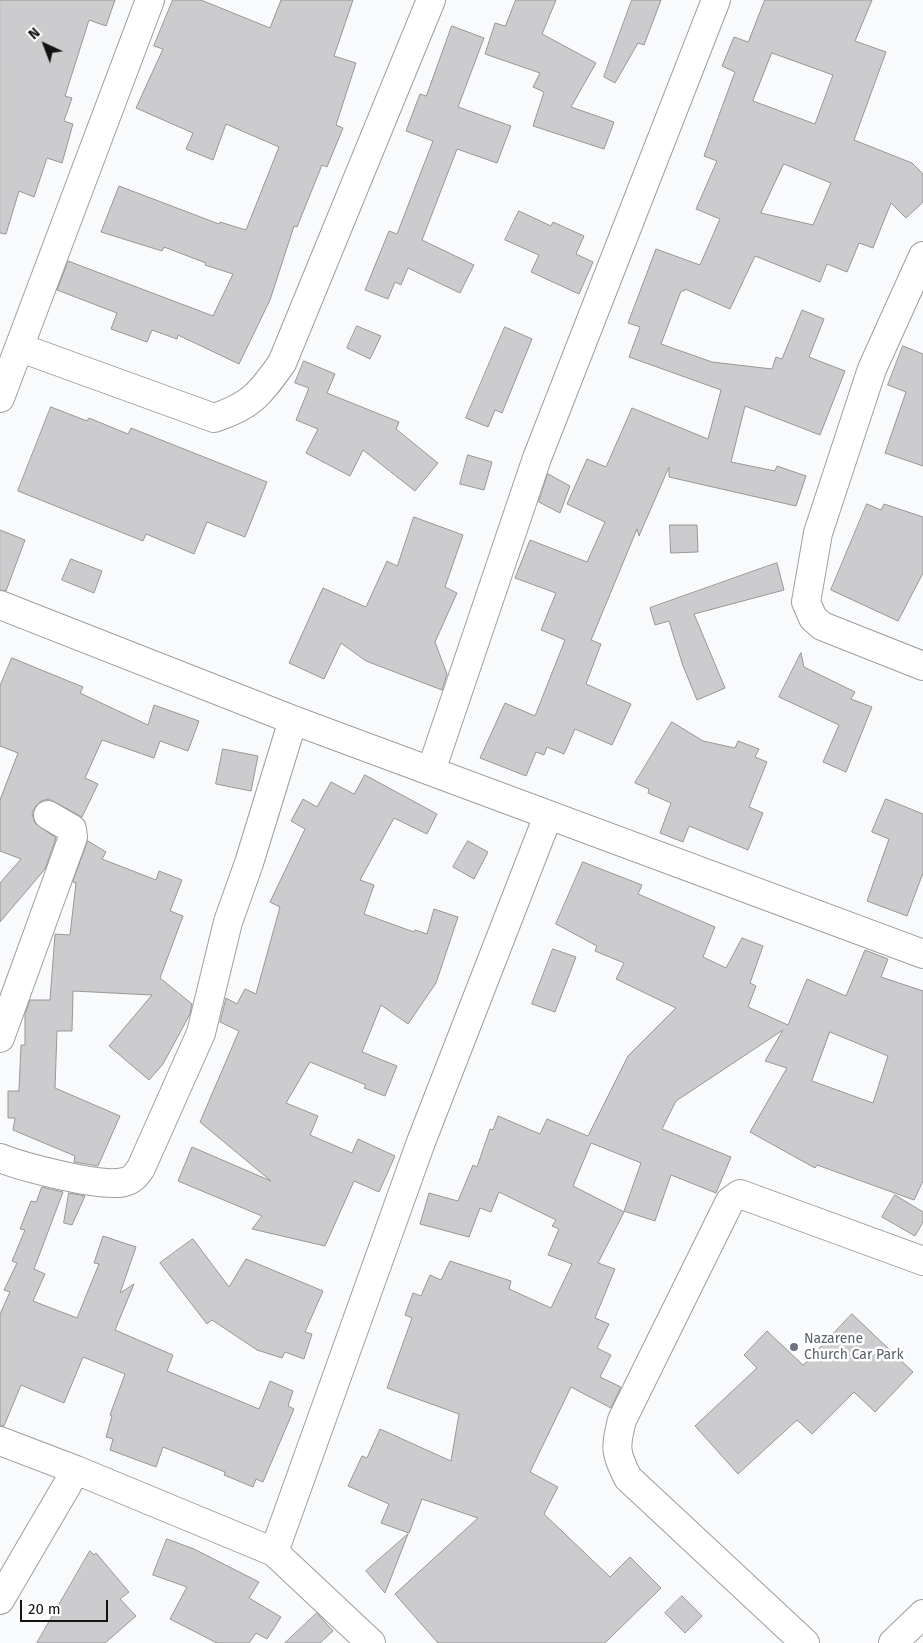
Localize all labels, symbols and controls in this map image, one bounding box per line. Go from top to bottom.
north arrow [20,20,70,70]
text: N [25,24,44,43]
place label: Nazarene Church Car Park [804,1331,904,1364]
marker: Nazarene Church Car Park [788,1341,800,1353]
scale bar [22,1590,110,1622]
text: 20 m [28,1600,61,1618]

